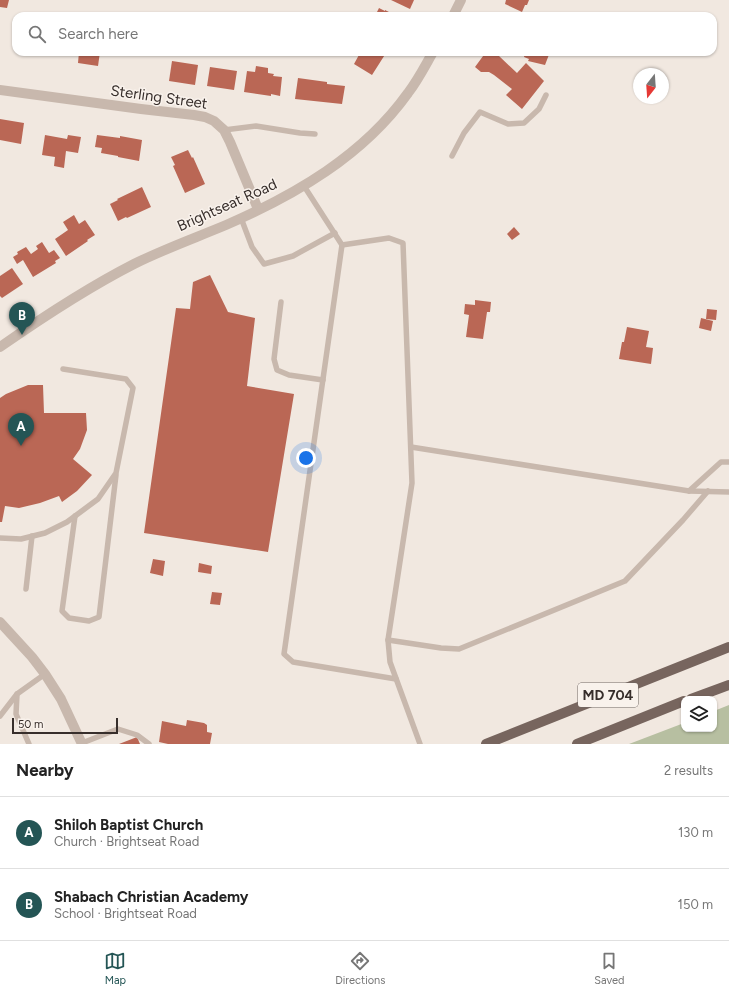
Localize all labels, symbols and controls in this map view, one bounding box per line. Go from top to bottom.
search box [12,12,717,56]
icon: search [26,23,48,45]
text: Search here [58,25,138,43]
north arrow [633,68,669,104]
street label: Sterling Street [109,81,209,113]
street label: Brightseat Road [174,175,280,235]
pin: B [9,302,35,335]
pin: A [8,413,34,446]
your location [296,448,316,468]
road number: MD 704 [578,683,638,707]
map controls [681,696,717,732]
button: layers [681,696,717,732]
scale bar [12,716,118,735]
text: 50 m [18,718,43,731]
text: Nearby [16,760,74,780]
text: 2 results [664,763,713,778]
text: Shiloh Baptist Church [54,816,203,834]
text: A [24,825,34,840]
text: 130 m [678,825,713,840]
text: Church · Brightseat Road [54,834,199,849]
text: Shabach Christian Academy [54,888,248,906]
text: B [25,897,33,912]
text: 150 m [678,897,713,912]
text: School · Brightseat Road [54,906,197,921]
tab: Map [104,950,126,987]
tab: Directions [335,950,385,987]
tab: Saved [594,950,625,987]

